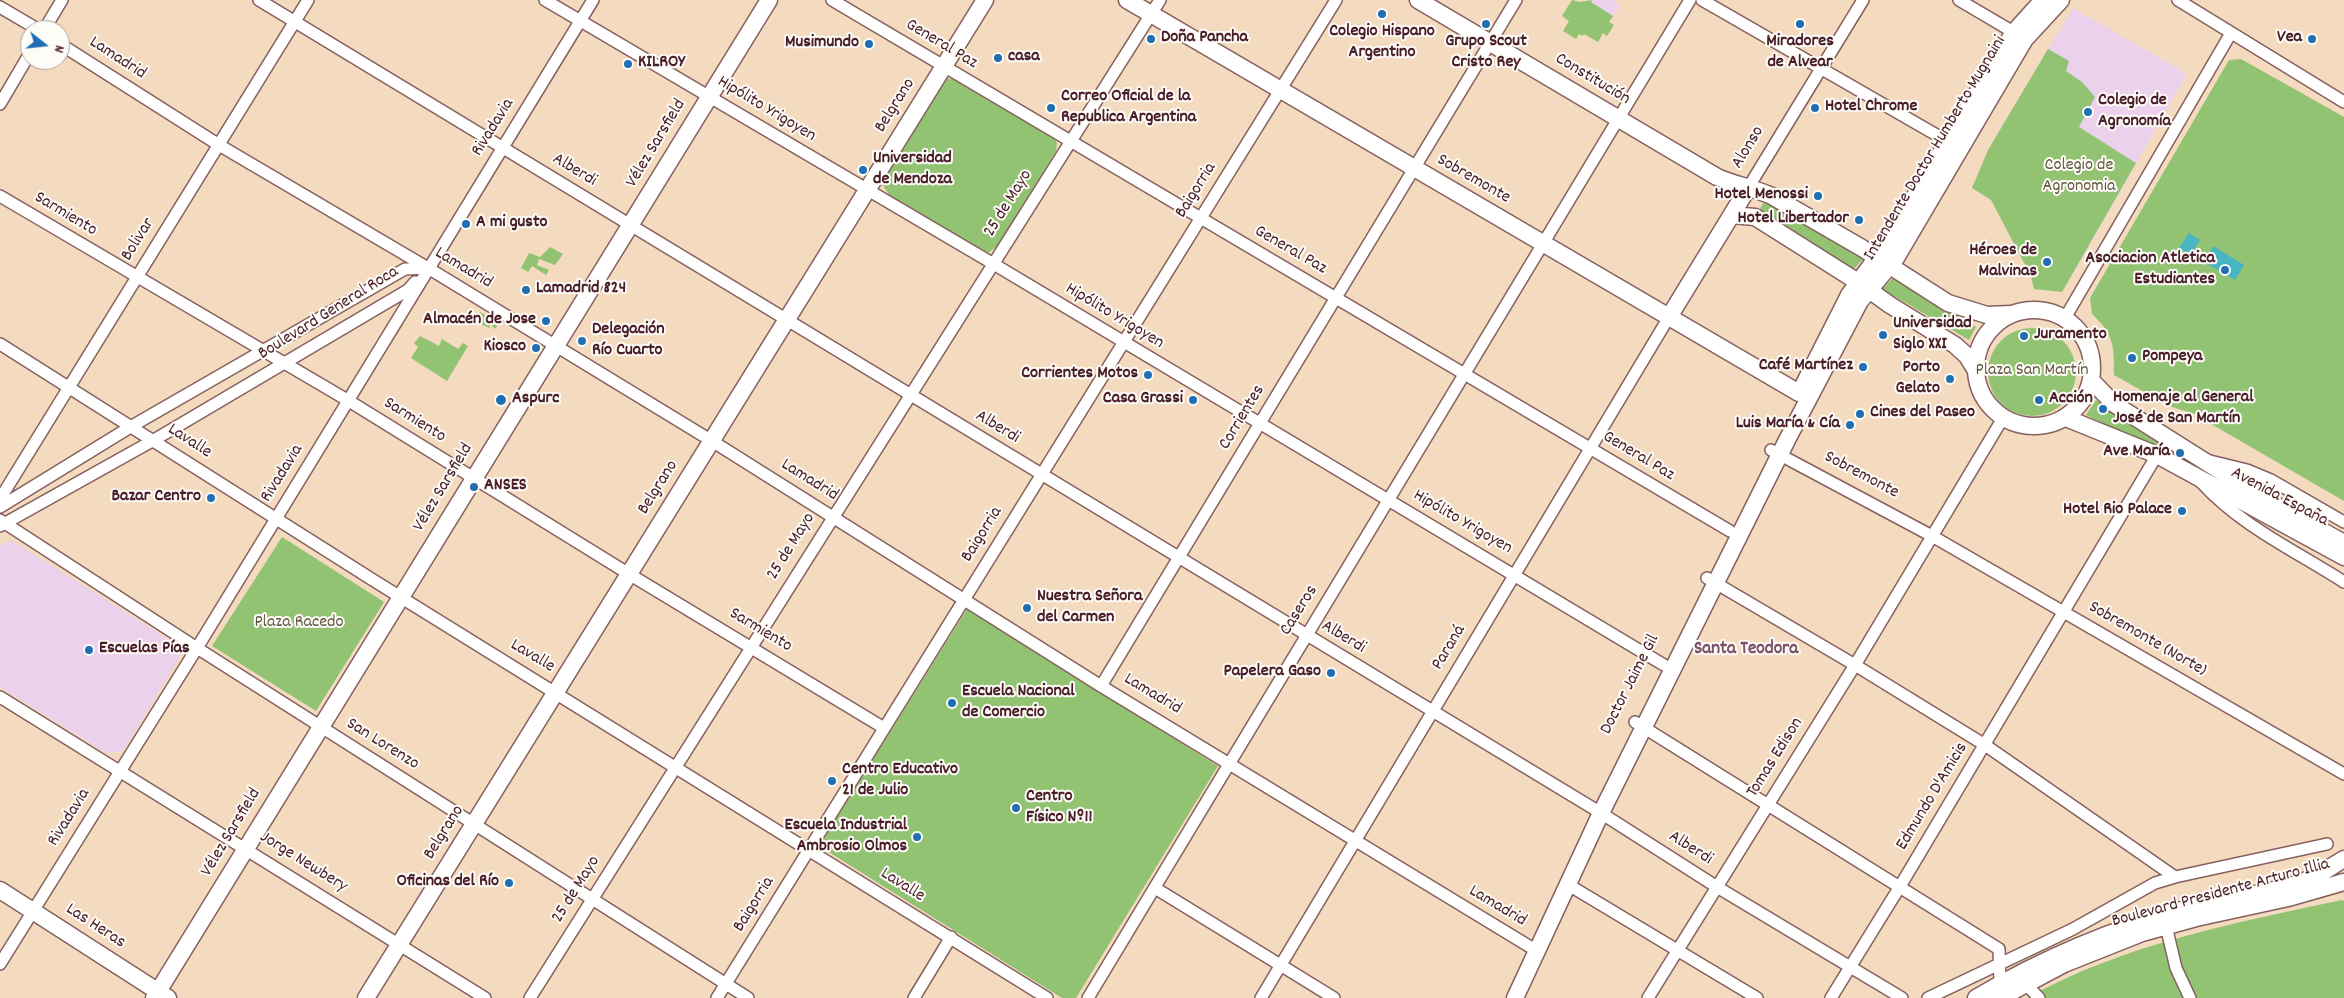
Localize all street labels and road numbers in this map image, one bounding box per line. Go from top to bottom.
street label: General Paz [901,15,981,75]
street label: Lamadrid [85,33,149,85]
street label: Intendente Doctor Humberto Mugnaini [1860,33,2012,265]
street label: Constitución [1550,49,1634,111]
street label: Hipólito Yrigoyen [713,72,819,148]
street label: Belgrano [871,75,921,137]
street label: Rivadavia [468,95,520,161]
street label: Vélez Sarsfield [622,96,692,192]
street label: Alonso [1728,123,1770,173]
street label: Alberdi [548,149,600,193]
street label: Sobremonte [1432,150,1514,210]
street label: Baigorria [1172,159,1222,223]
street label: 25 de Mayo [980,166,1038,242]
street label: Sarmiento [30,188,100,242]
street label: Bolivar [117,214,161,266]
street label: General Paz [1250,222,1330,280]
street label: Lamadrid [430,243,496,295]
street label: Boulevard General Roca [255,262,403,366]
street label: Hipólito Yrigoyen [1061,279,1167,355]
street label: Corrientes [1215,382,1271,454]
street label: Sarmiento [379,393,449,449]
street label: Alberdi [971,406,1023,450]
street label: Lavalle [163,420,215,464]
street label: General Paz [1598,427,1678,487]
street label: Vélez Sarsfield [409,440,479,536]
street label: Rivadavia [257,441,309,507]
street label: Sobremonte [1820,447,1902,505]
street label: Lamadrid [776,455,842,507]
street label: Belgrano [634,457,684,519]
street label: Avenida España [2227,463,2331,533]
street label: Hipólito Yrigoyen [1408,486,1516,560]
street label: Baigorria [958,503,1008,567]
street label: 25 de Mayo [763,509,821,585]
street label: Caseros [1276,582,1324,640]
street label: Sobremonte (Norte) [2084,597,2210,683]
street label: Sarmiento [725,604,795,658]
street label: Alberdi [1317,616,1369,660]
street label: Paraná [1428,621,1472,675]
street label: Doctor Jaime Gil [1597,631,1665,739]
street label: Lavalle [506,635,558,679]
street label: Lamadrid [1119,669,1185,721]
street label: San Lorenzo [342,714,422,776]
street label: Tomas Edison [1743,714,1809,802]
street label: Edmundo D'Amicis [1892,739,1974,855]
street label: Rivadavia [44,785,96,851]
street label: Vélez Sarsfield [197,785,267,881]
street label: Belgrano [420,802,470,864]
street label: Alberdi [1664,827,1716,871]
street label: Jorge Newbery [255,828,351,898]
street label: 25 de Mayo [548,852,606,928]
street label: Boulevard Presidente Arturo Illia [2110,855,2332,933]
street label: Lavalle [876,864,928,908]
street label: Baigorria [730,873,780,937]
street label: Lamadrid [1464,881,1530,933]
street label: Las Heras [61,900,129,954]

